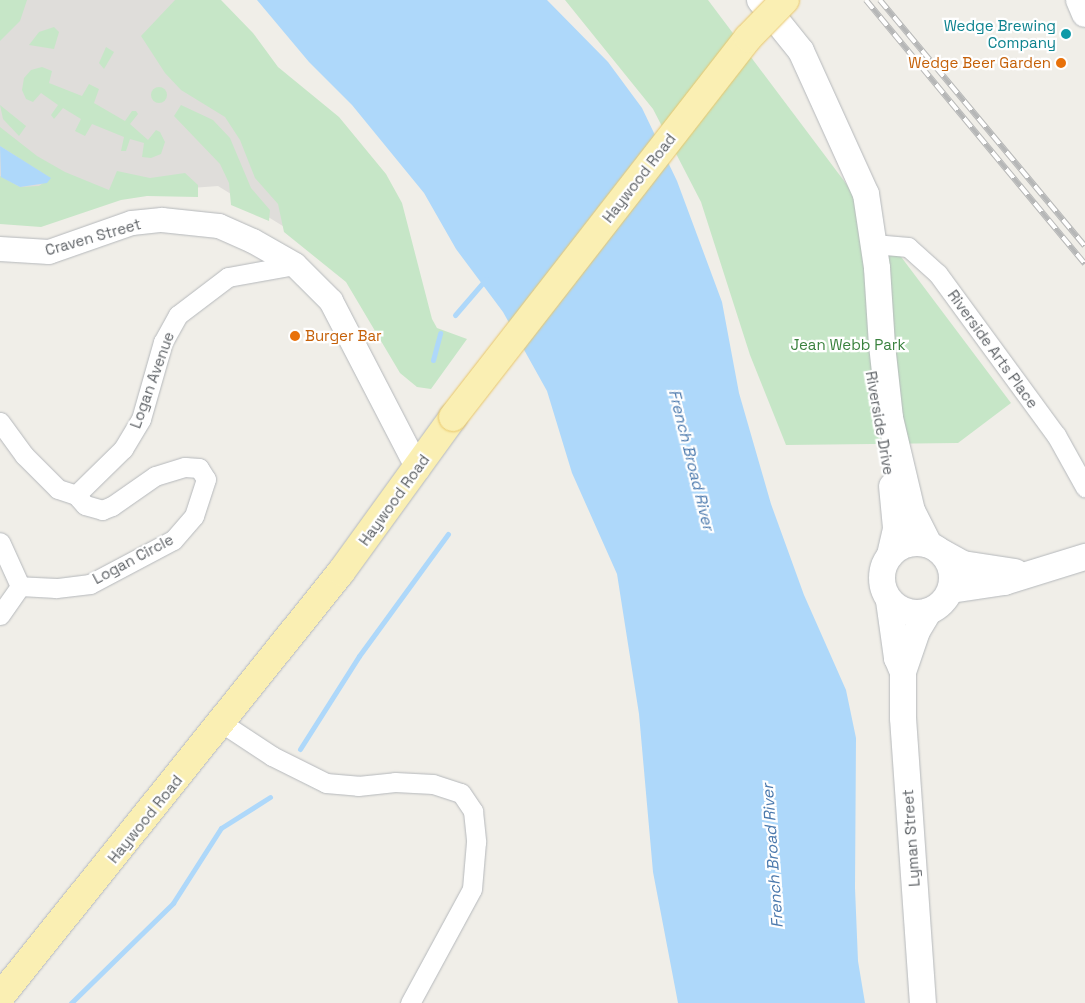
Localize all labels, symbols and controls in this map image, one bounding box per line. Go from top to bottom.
place label: Wedge Brewing Company [944,16,1056,51]
marker: Wedge Brewing Company [1060,28,1072,40]
place label: Wedge Beer Garden [908,54,1051,72]
marker: Wedge Beer Garden [1055,57,1067,69]
street label: Haywood Road [599,130,679,226]
street label: Craven Street [43,215,143,259]
street label: Riverside Arts Place [944,286,1042,412]
place label: Burger Bar [305,327,382,345]
street label: Logan Avenue [126,329,178,431]
marker: Burger Bar [289,330,301,342]
park label: Jean Webb Park [790,336,906,354]
street label: Riverside Drive [862,370,898,476]
water label: French Broad River [664,388,718,532]
street label: Haywood Road [355,451,433,549]
street label: Logan Circle [90,530,176,588]
street label: Haywood Road [104,771,186,867]
water label: French Broad River [758,783,788,929]
street label: Lyman Street [899,789,923,887]

